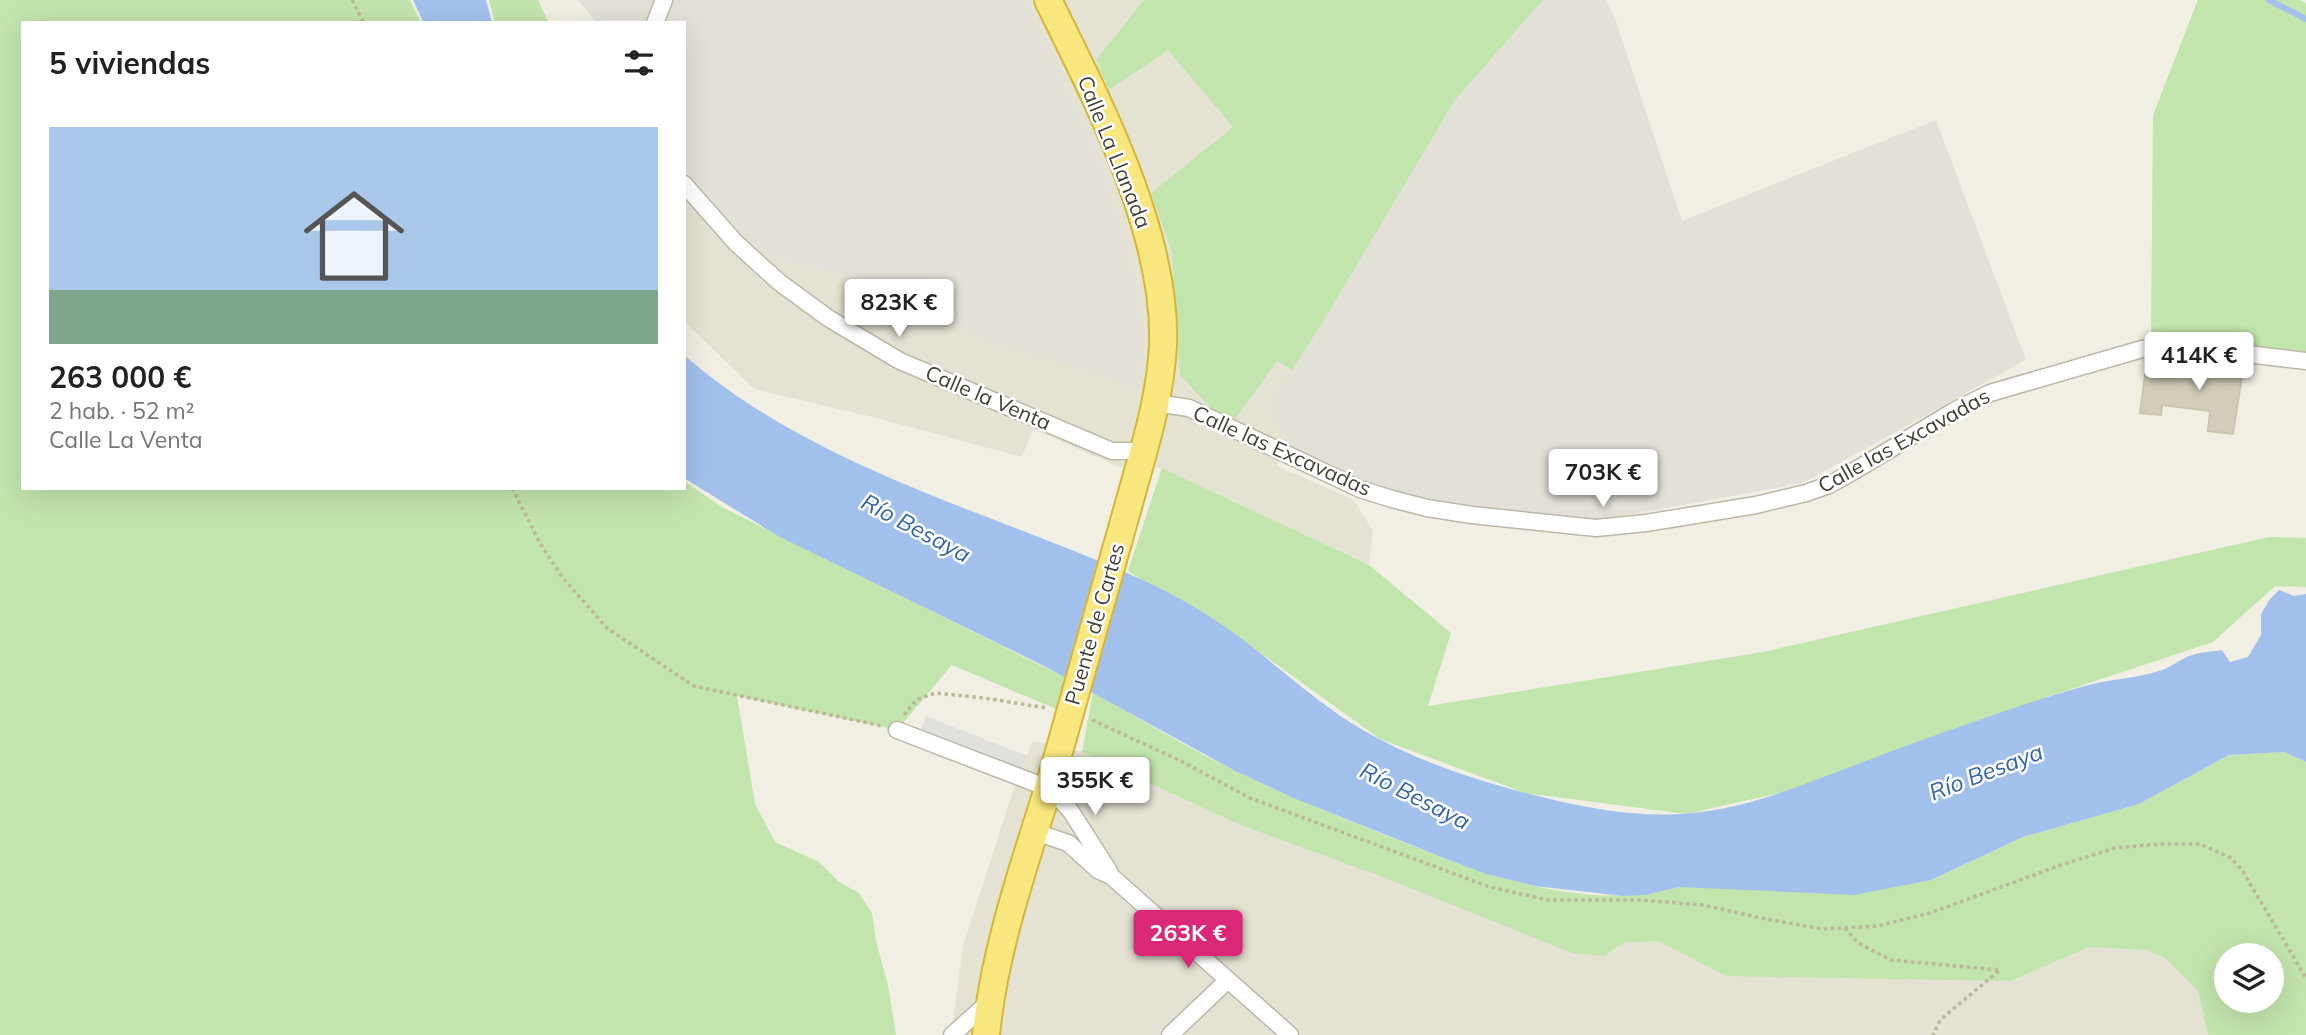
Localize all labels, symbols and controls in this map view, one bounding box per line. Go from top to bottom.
text: 5 viviendas [49,44,210,82]
icon: filters [620,44,658,82]
street label: Calle La Llanada [1072,72,1157,232]
icon: home [291,173,417,299]
pin: 823K € [842,280,956,339]
text: 823K € [861,287,937,316]
pin: 414K € [2142,332,2256,392]
text: 414K € [2161,340,2237,369]
text: 263 000 € [49,358,191,396]
street label: Calle la Venta [922,359,1055,435]
street label: Calle las Excavadas [1813,382,1994,498]
text: 2 hab. · 52 m² [49,396,194,425]
street label: Calle las Excavadas [1189,399,1376,501]
text: Calle La Venta [49,425,203,454]
pin: 703K € [1546,449,1660,509]
text: 703K € [1565,457,1641,486]
water label: Río Besaya [857,487,976,569]
street label: Puente de Cartes [1059,540,1130,708]
water label: Río Besaya [1925,737,2047,806]
water label: Río Besaya [1355,755,1475,836]
pin: 355K € [1038,758,1152,817]
text: 355K € [1057,765,1133,794]
pin: 263K € [1131,911,1245,970]
text: 263K € [1150,918,1226,947]
map controls [2214,943,2284,1013]
button: layers [2214,943,2284,1013]

